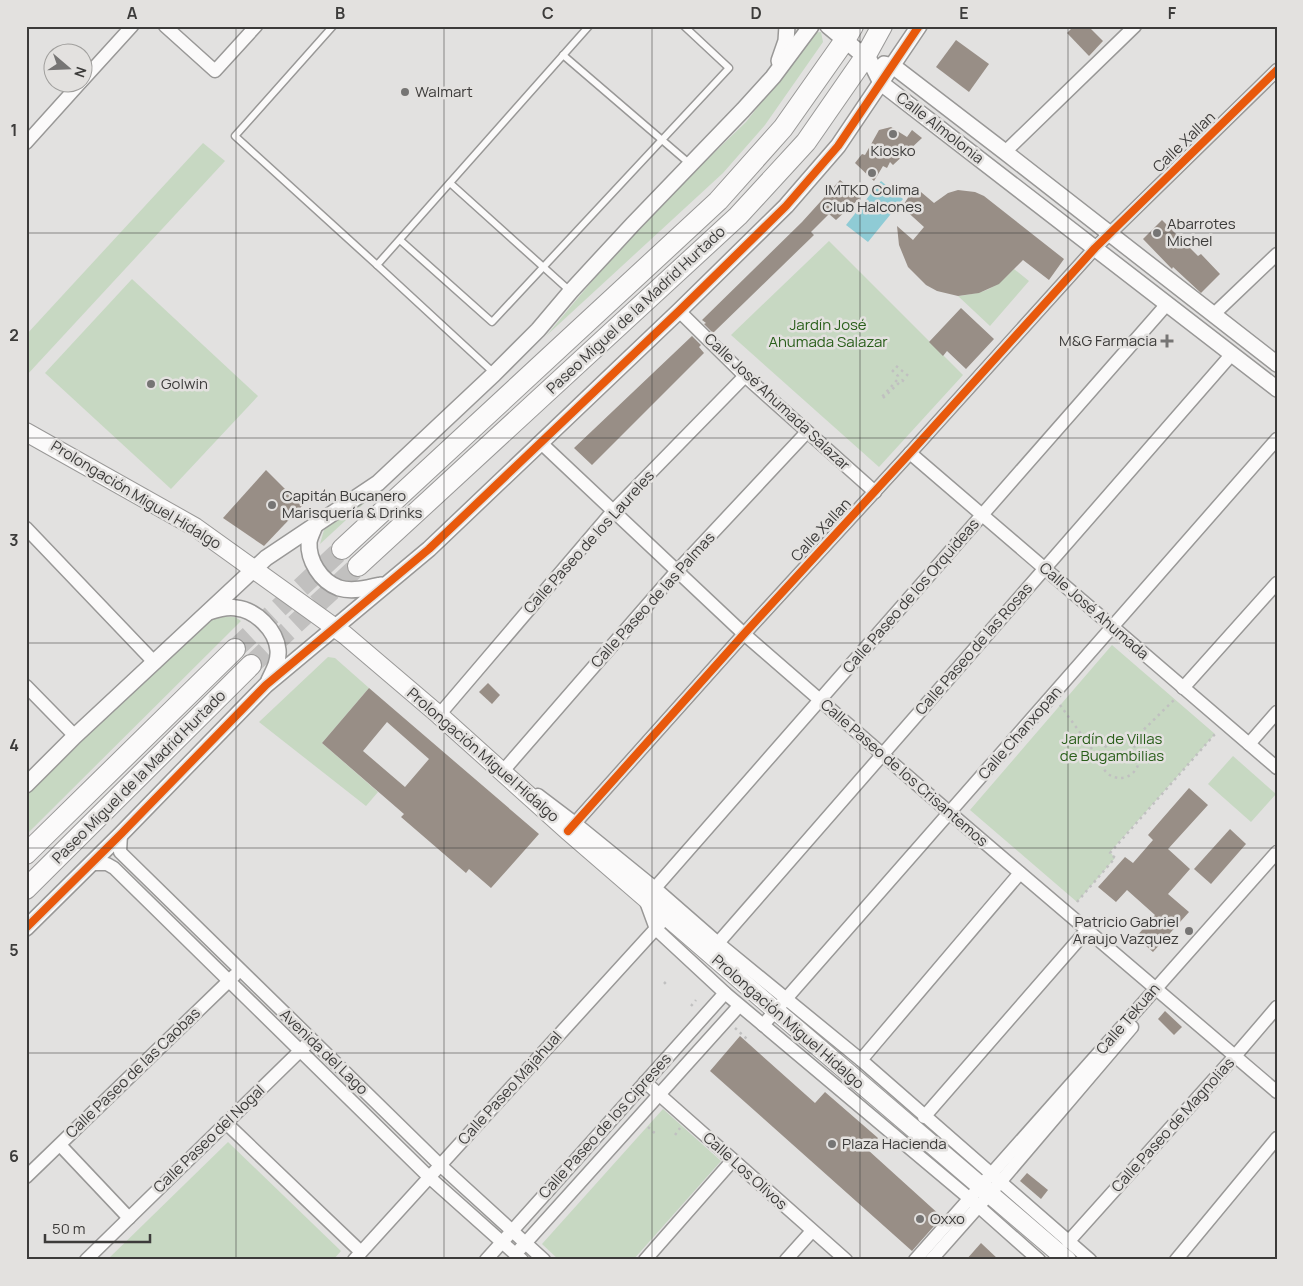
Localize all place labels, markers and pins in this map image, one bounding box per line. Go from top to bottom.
place label: Walmart [415,81,473,102]
marker: Walmart [399,86,411,98]
marker: Kiosko [887,128,899,140]
place label: Kiosko [870,140,916,161]
marker: IMTKD Colima Club Halcones [866,167,878,179]
place label: IMTKD Colima Club Halcones [822,179,922,217]
place label: Abarrotes Michel [1167,213,1236,251]
marker: Abarrotes Michel [1151,227,1163,239]
place label: M&G Farmacia [1059,330,1157,351]
marker: M&G Farmacia [1161,335,1173,347]
place label: Golwin [161,373,208,394]
marker: Golwin [145,378,157,390]
place label: Capitán Bucanero Marisquería & Drinks [282,485,422,523]
marker: Capitán Bucanero Marisquería & Drinks [266,499,278,511]
place label: Patricio Gabriel Araujo Vazquez [1073,911,1179,949]
marker: Patricio Gabriel Araujo Vazquez [1183,925,1195,937]
place label: Plaza Hacienda [842,1133,947,1154]
marker: Plaza Hacienda [826,1138,838,1150]
place label: Oxxo [930,1208,965,1229]
marker: Oxxo [914,1213,926,1225]

